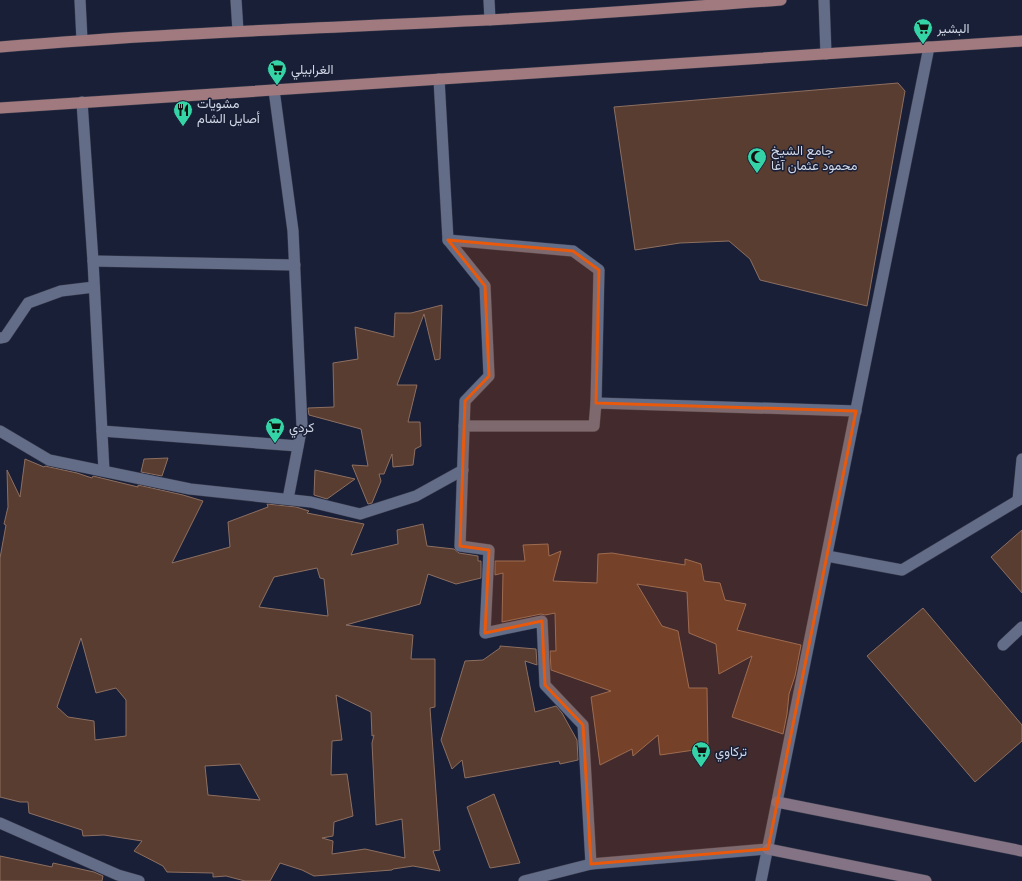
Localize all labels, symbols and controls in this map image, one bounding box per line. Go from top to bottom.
supermarket icon: البشير [912,17,934,45]
place label: البشير [936,19,969,38]
supermarket icon: الغرابيلي [266,58,288,86]
place label: الغرابيلي [291,60,333,80]
place label: مشويات أصايل الشام [197,94,260,128]
restaurant icon: مشويات أصايل الشام [172,99,194,127]
place label: جامع الشيخ محمود عثمان آغا [771,141,858,175]
mosque icon: جامع الشيخ محمود عثمان آغا [746,146,768,174]
supermarket icon: كردي [264,416,286,444]
place label: كردي [289,418,314,438]
supermarket icon: تركاوي [690,740,712,768]
place label: تركاوي [715,742,747,762]

